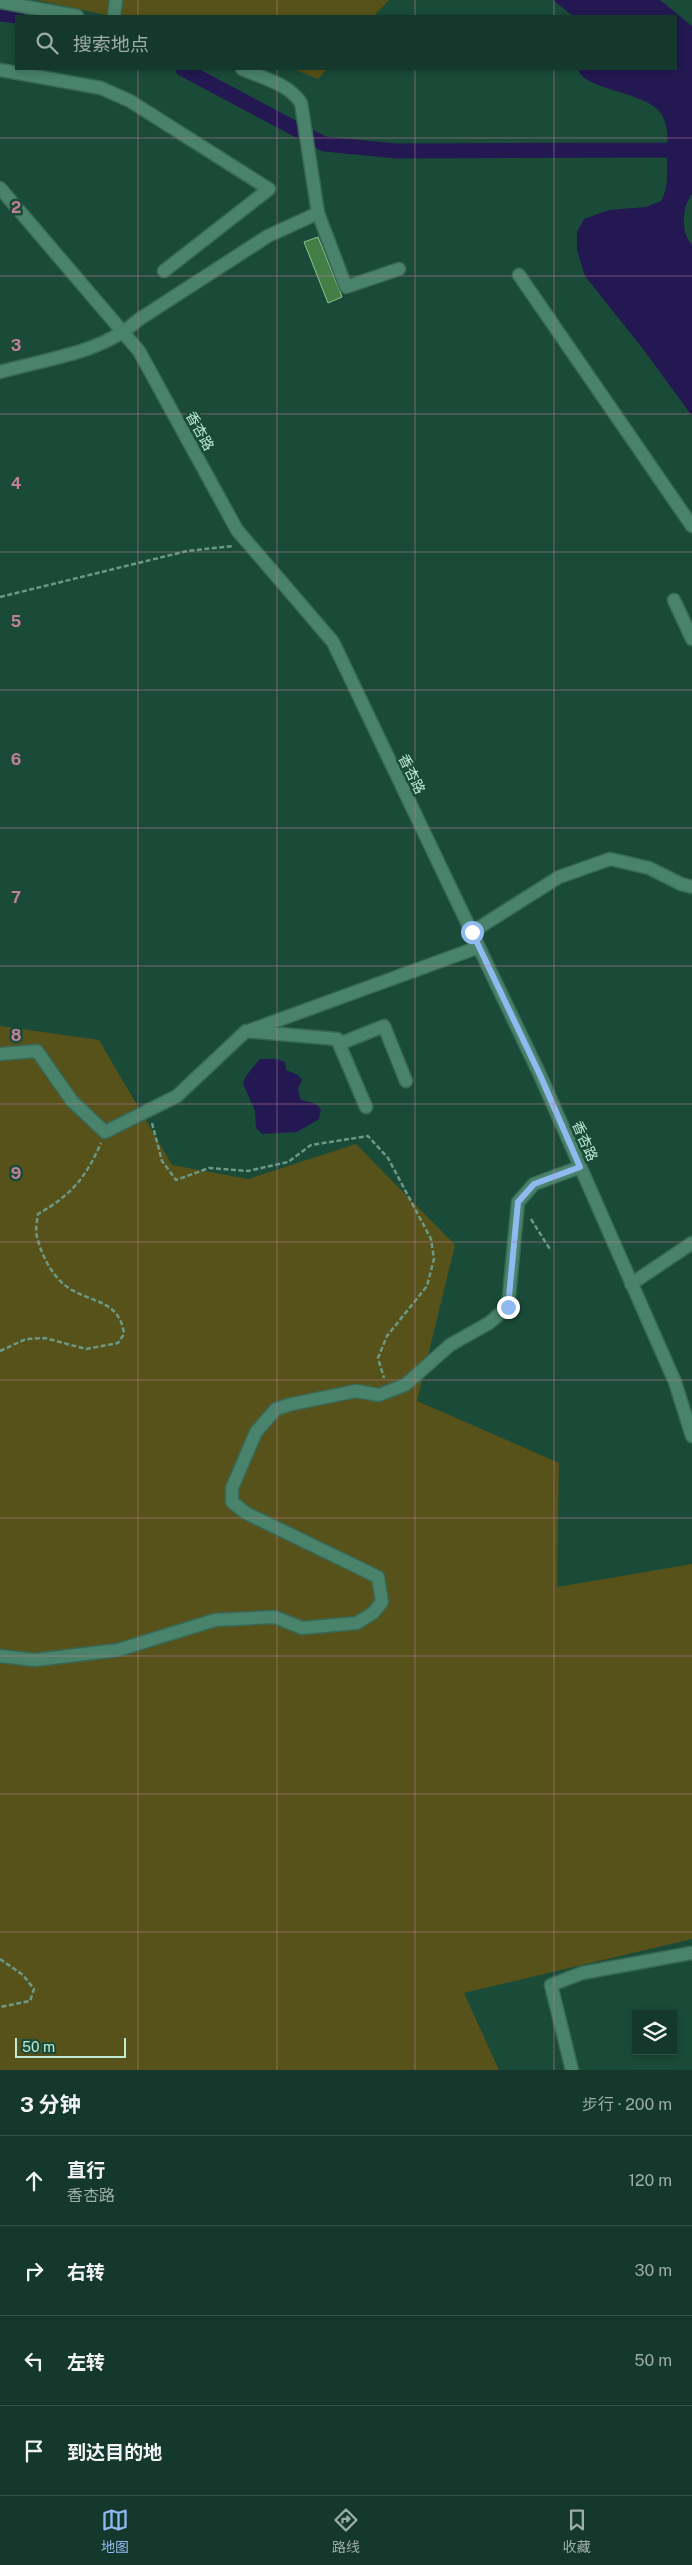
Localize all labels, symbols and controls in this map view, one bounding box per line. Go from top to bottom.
search box [15,15,677,70]
icon: search [33,29,61,57]
text: 搜索地点 [73,33,149,55]
text: 2 [11,198,21,217]
text: 3 [11,336,21,355]
street label: 香杏路 [183,409,217,453]
text: 4 [11,474,22,493]
text: 5 [11,612,22,631]
text: 6 [11,750,21,769]
street label: 香杏路 [396,752,428,796]
text: 7 [11,888,21,907]
route start [461,921,484,944]
text: 8 [11,1026,22,1045]
street label: 香杏路 [569,1119,601,1163]
text: 9 [11,1164,21,1183]
route end [497,1296,520,1319]
map controls [632,2010,677,2055]
button: layers [632,2010,677,2055]
scale bar [15,2035,126,2058]
text: 50 m [22,2039,55,2055]
text: 3 分钟 [20,2092,81,2117]
text: 步行 · 200 m [582,2095,672,2114]
text: 直行 [67,2159,105,2181]
icon: ahead [20,2167,48,2195]
text: 120 m [628,2171,672,2190]
text: 香杏路 [67,2186,115,2205]
icon: right [20,2257,48,2285]
text: 右转 [67,2261,105,2283]
text: 30 m [635,2261,672,2280]
icon: left [20,2347,48,2375]
text: 左转 [67,2351,105,2373]
text: 50 m [634,2351,672,2370]
icon: arrive [20,2437,48,2465]
text: 到达目的地 [67,2441,162,2463]
tab: 地图 [101,2506,129,2556]
tab: 路线 [332,2506,360,2556]
tab: 收藏 [563,2506,591,2556]

